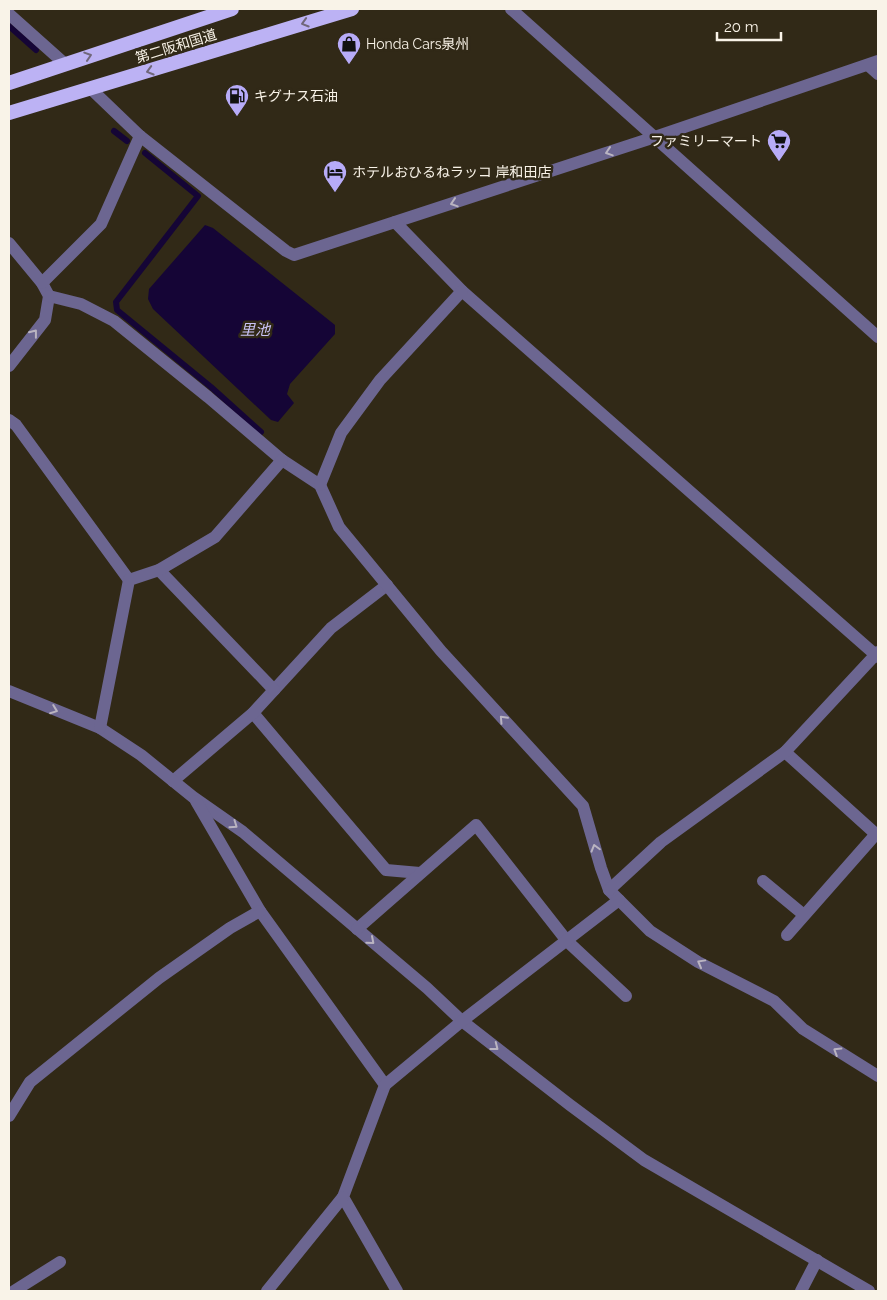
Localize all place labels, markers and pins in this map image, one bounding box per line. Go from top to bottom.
shop icon: Honda Cars泉州 [336,31,362,65]
place label: Honda Cars泉州 [366,36,470,52]
fuel station icon: キグナス石油 [224,83,250,117]
place label: キグナス石油 [254,88,338,104]
supermarket icon: ファミリーマート [766,128,792,162]
place label: ファミリーマート [650,133,762,149]
hotel icon: ホテルおひるねラッコ 岸和田店 [322,159,348,193]
place label: ホテルおひるねラッコ 岸和田店 [352,164,552,180]

